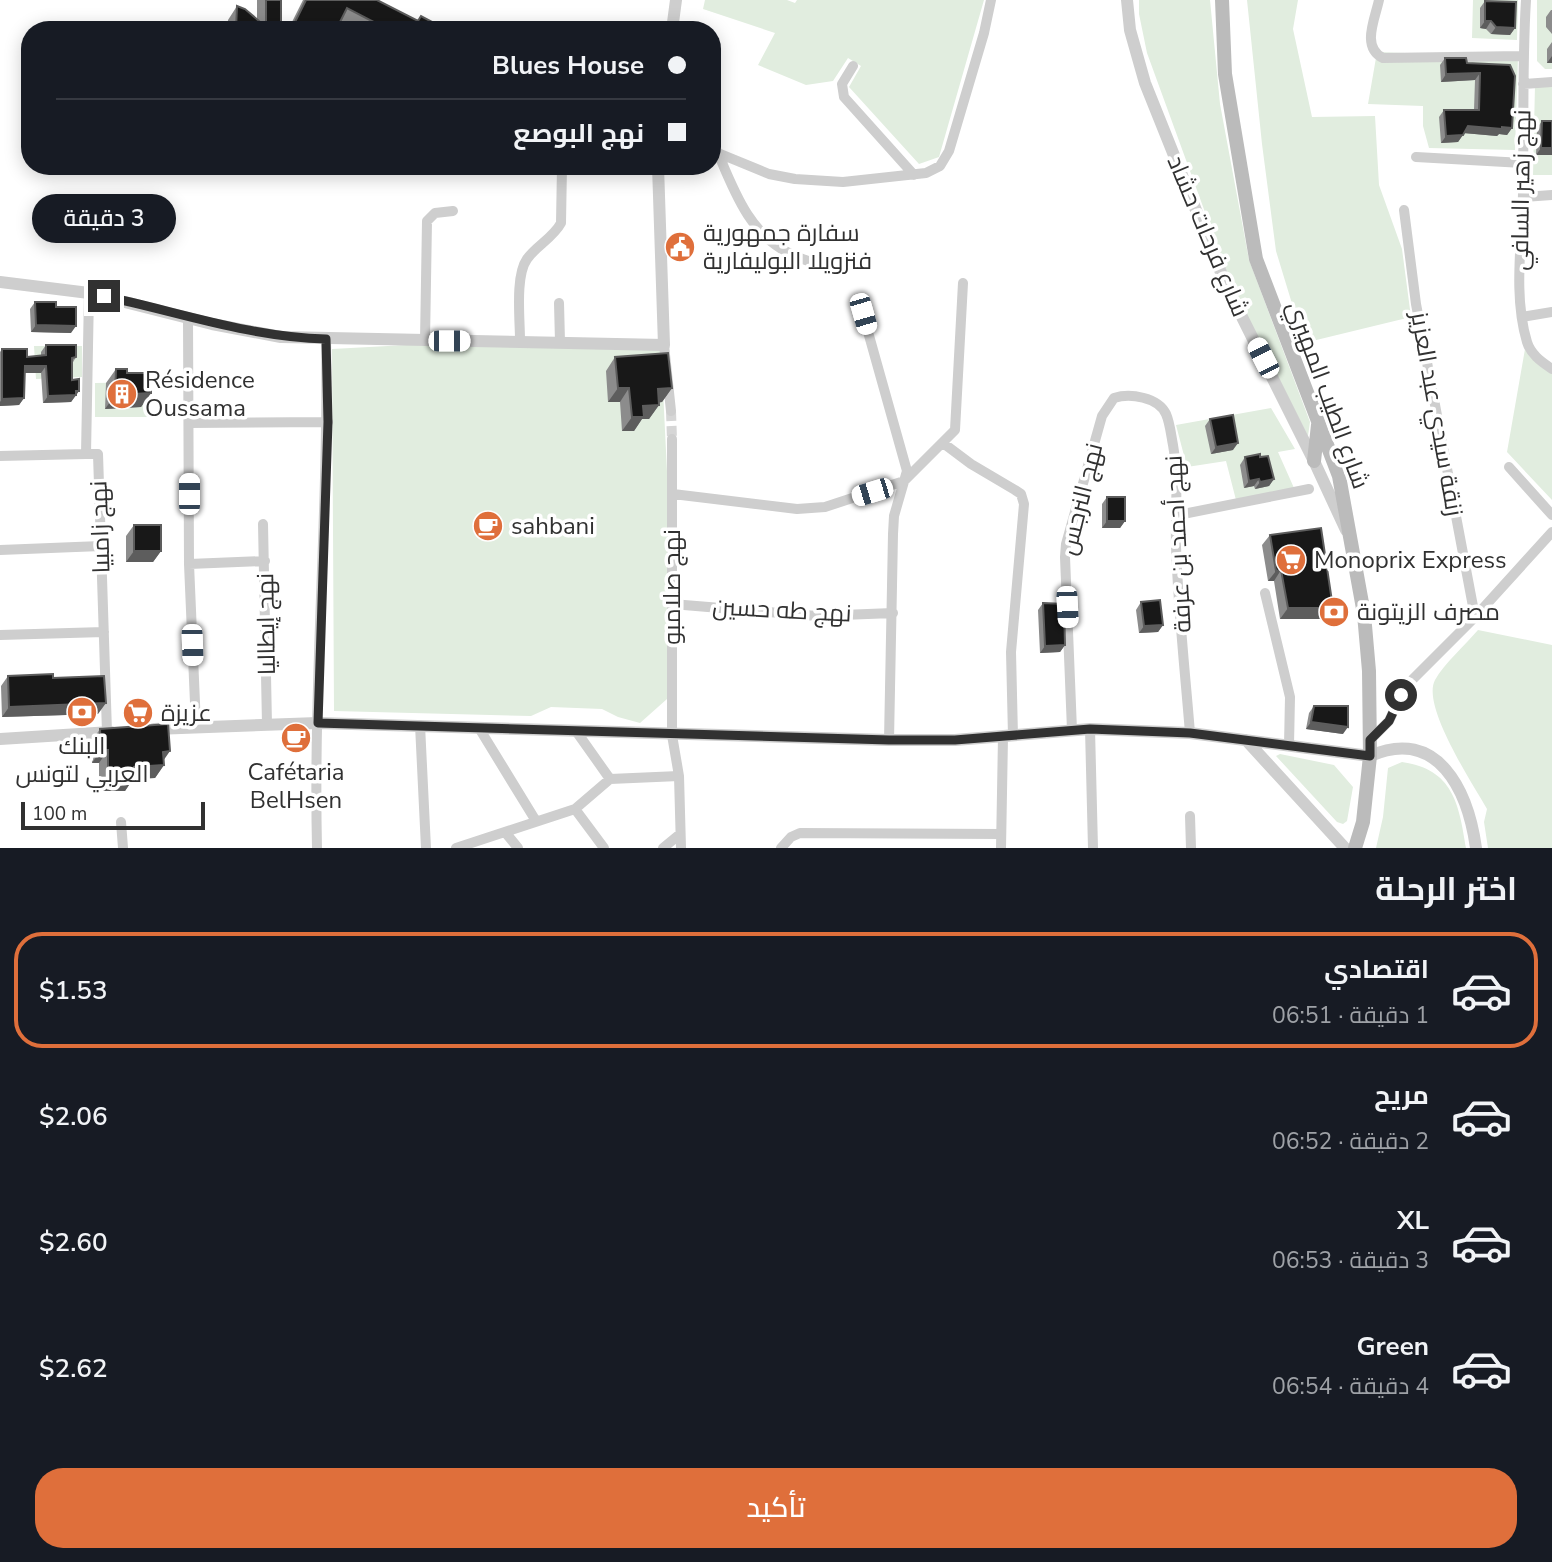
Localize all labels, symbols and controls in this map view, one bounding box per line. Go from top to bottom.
text: Blues House [492,48,644,83]
street label: نهج زهير السافي [1504,109,1541,271]
text: نهج البوصع [513,116,644,151]
street label: شارع فرحات حشاد [1160,150,1256,322]
callout: 3 دقيقة [32,194,176,244]
text: 3 دقيقة [63,203,145,234]
place label: سفارة جمهورية فنزويلا البوليفارية [703,217,872,277]
public building icon: سفارة جمهورية فنزويلا البوليفارية [663,230,697,264]
route end [88,280,120,312]
car [848,291,879,337]
street label: شارع الطيب المهيري [1277,297,1377,494]
street label: زنقة سيدي عبد العزيز [1401,307,1471,519]
car [429,331,471,352]
car [1245,335,1282,381]
place label: Résidence Oussama [145,364,255,424]
building icon: Résidence Oussama [105,377,139,411]
street label: نهج النرجس [1052,440,1110,558]
street label: نهج أحمد بن عرفة [1157,454,1199,634]
car [179,473,200,515]
car [849,476,896,508]
street label: نهج زامبيا [82,480,118,574]
cafe icon: sahbani [471,509,505,543]
place label: sahbani [511,510,595,542]
street label: نهج صلامبو [656,529,688,645]
supermarket icon: Monoprix Express [1274,543,1308,577]
place label: Monoprix Express [1314,544,1507,576]
street label: نهج إيطاليا [249,573,283,675]
car [1056,585,1079,629]
street label: نهج طه حسين [712,590,852,630]
bank icon: مصرف الزيتونة [1317,595,1351,629]
place label: مصرف الزيتونة [1357,596,1500,628]
car [181,624,204,666]
route start [1385,679,1417,711]
bank icon: البنك العربي لتونس [65,695,99,729]
supermarket icon: عزيزة [121,696,155,730]
place label: عزيزة [161,697,212,729]
cafe icon: Cafétaria BelHsen [279,721,313,755]
place label: البنك العربي لتونس [15,730,149,793]
place label: Cafétaria BelHsen [248,756,344,816]
scale bar [21,799,205,831]
text: 100 m [32,801,87,827]
text: اختر الرحلة [1375,868,1517,911]
text: اقتصادي [1324,952,1429,987]
icon: car [1450,959,1513,1022]
text: $1.53 [39,973,108,1008]
text: 1 دقيقة · 06:51 [1272,1000,1429,1031]
text: مريح [1374,1078,1429,1113]
icon: car [1450,1085,1513,1148]
text: $2.06 [39,1099,108,1134]
text: 2 دقيقة · 06:52 [1272,1126,1429,1157]
text: XL [1397,1203,1429,1238]
icon: car [1450,1211,1513,1274]
text: $2.60 [39,1225,108,1260]
text: 3 دقيقة · 06:53 [1272,1245,1429,1276]
text: Green [1356,1329,1429,1364]
icon: car [1450,1337,1513,1400]
text: $2.62 [39,1351,108,1386]
text: 4 دقيقة · 06:54 [1272,1371,1429,1402]
button: تأكيد [35,1468,1517,1548]

